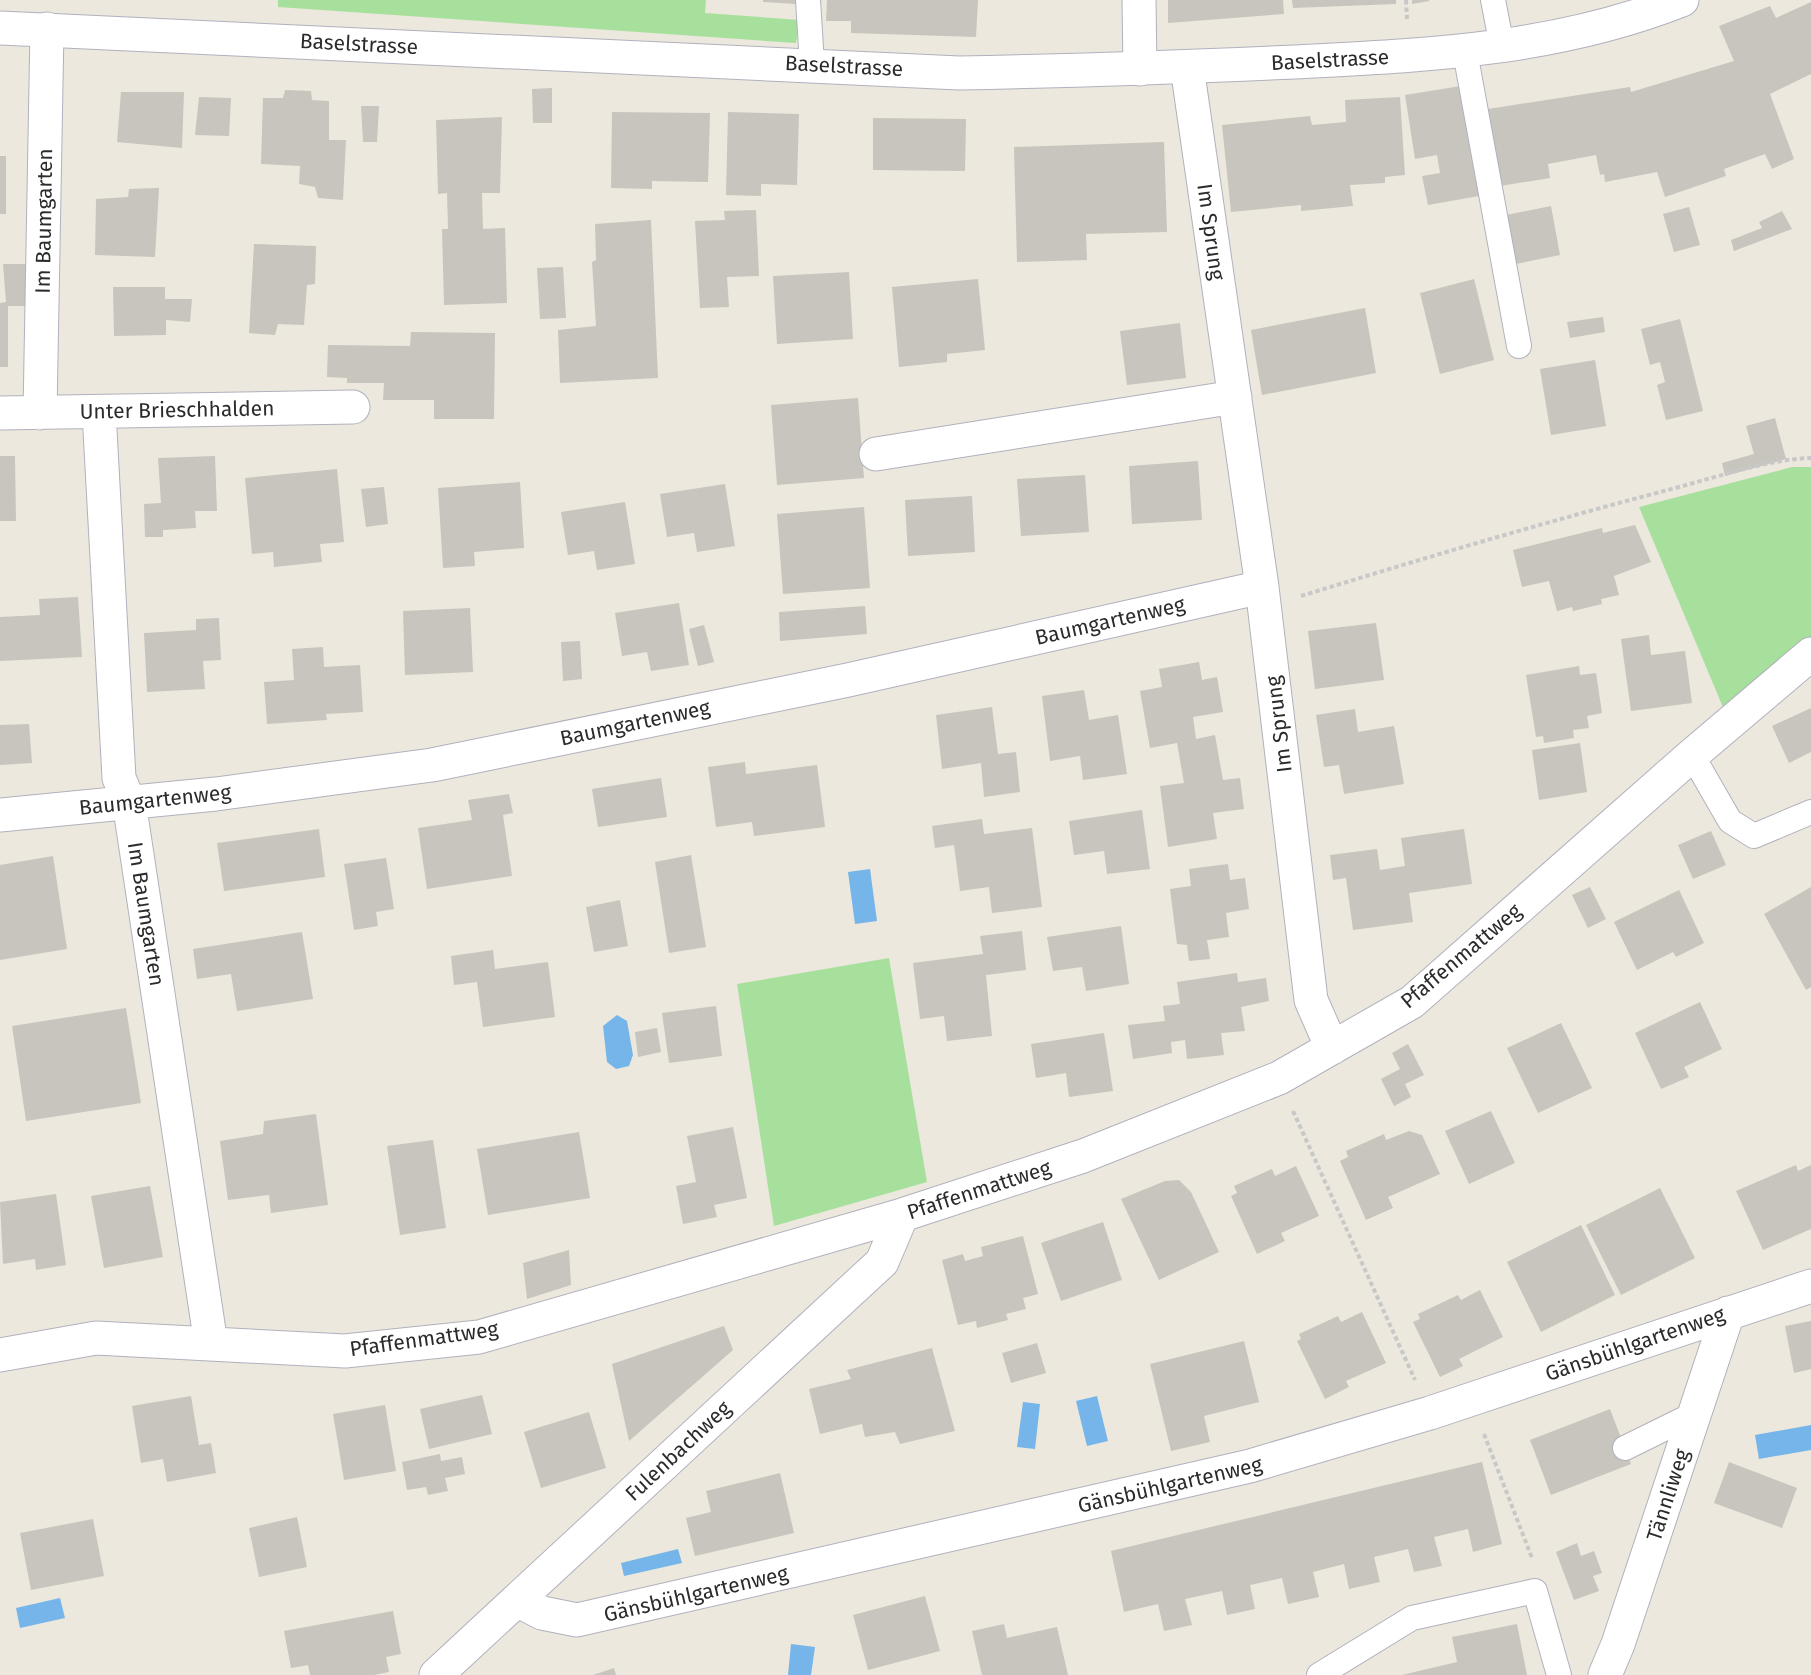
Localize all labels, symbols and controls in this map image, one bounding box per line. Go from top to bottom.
street label: Baselstrasse [299,28,419,60]
street label: Baselstrasse [1270,44,1390,76]
street label: Baselstrasse [784,50,904,82]
street label: Im Baumgarten [30,148,58,294]
street label: Im Sprung [1191,182,1231,282]
street label: Unter Brieschhalden [79,395,275,425]
street label: Baumgartenweg [1033,591,1187,651]
street label: Im Sprung [1260,674,1298,774]
street label: Baumgartenweg [558,694,713,752]
street label: Baumgartenweg [78,779,232,821]
street label: Im Baumgarten [122,840,170,988]
street label: Pfaffenmattweg [1395,898,1527,1014]
street label: Pfaffenmattweg [904,1154,1054,1225]
street label: Gänsbühlgartenweg [1542,1301,1728,1387]
street label: Pfaffenmattweg [348,1316,500,1362]
street label: Fulenbachweg [620,1395,736,1507]
street label: Tännliweg [1641,1446,1695,1544]
street label: Gänsbühlgartenweg [1075,1451,1265,1519]
street label: Gänsbühlgartenweg [601,1560,791,1628]

